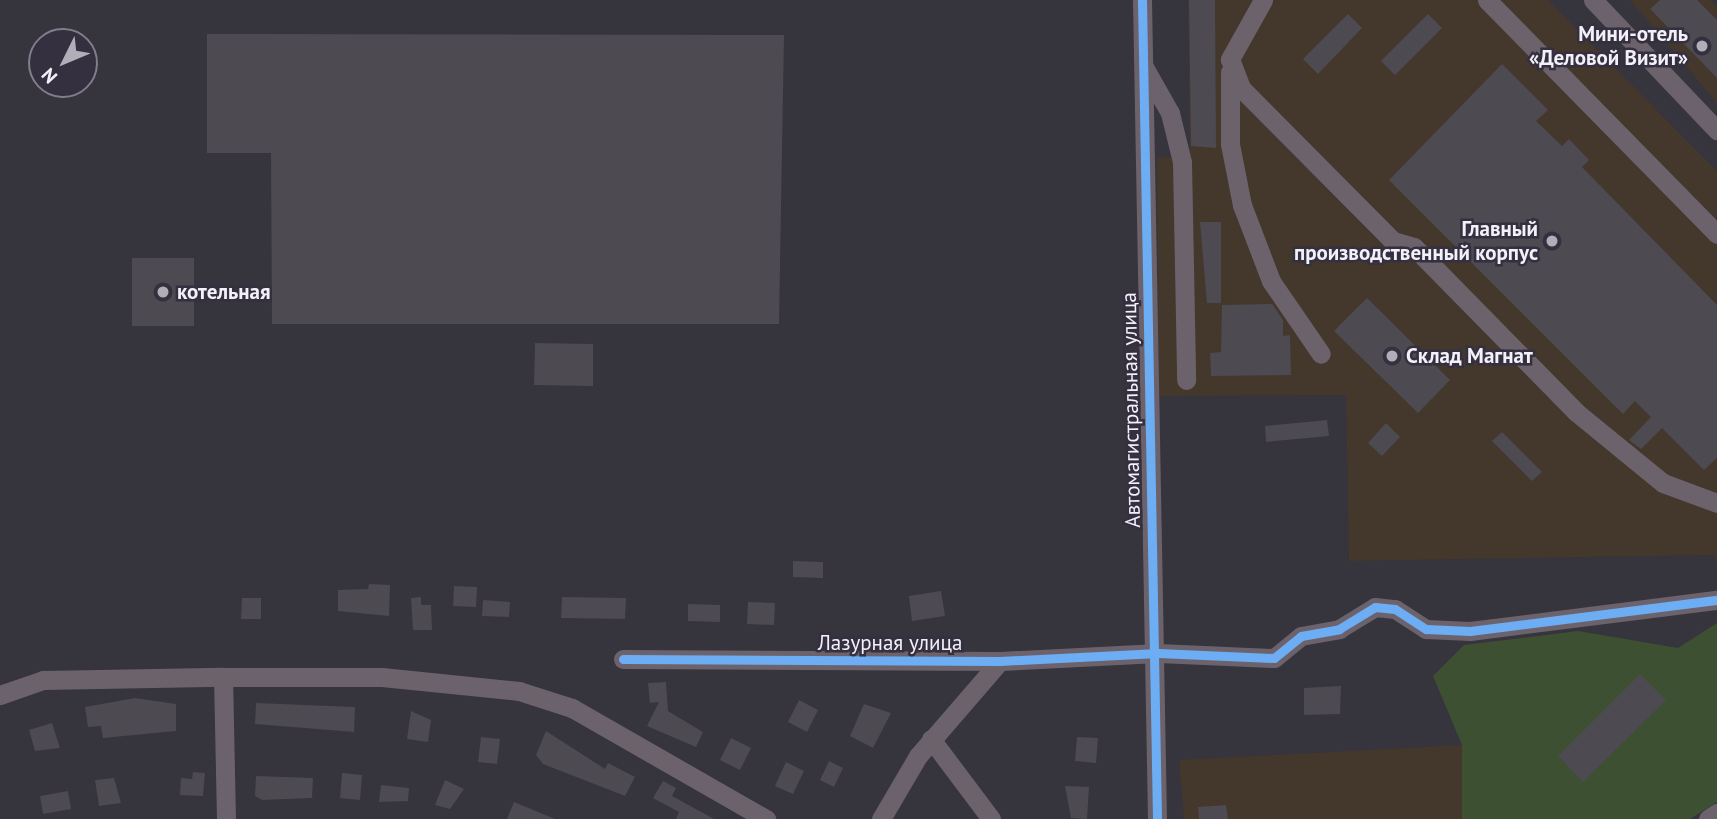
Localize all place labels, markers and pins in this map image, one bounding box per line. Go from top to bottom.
place label: Мини-отель «Деловой Визит» [1529,21,1688,71]
marker: Мини-отель «Деловой Визит» [1694,38,1710,54]
place label: Главный производственный корпус [1294,216,1538,266]
marker: Главный производственный корпус [1544,233,1560,249]
place label: котельная [177,279,271,305]
marker: котельная [155,284,171,300]
place label: Склад Магнат [1406,343,1533,369]
marker: Склад Магнат [1384,348,1400,364]

